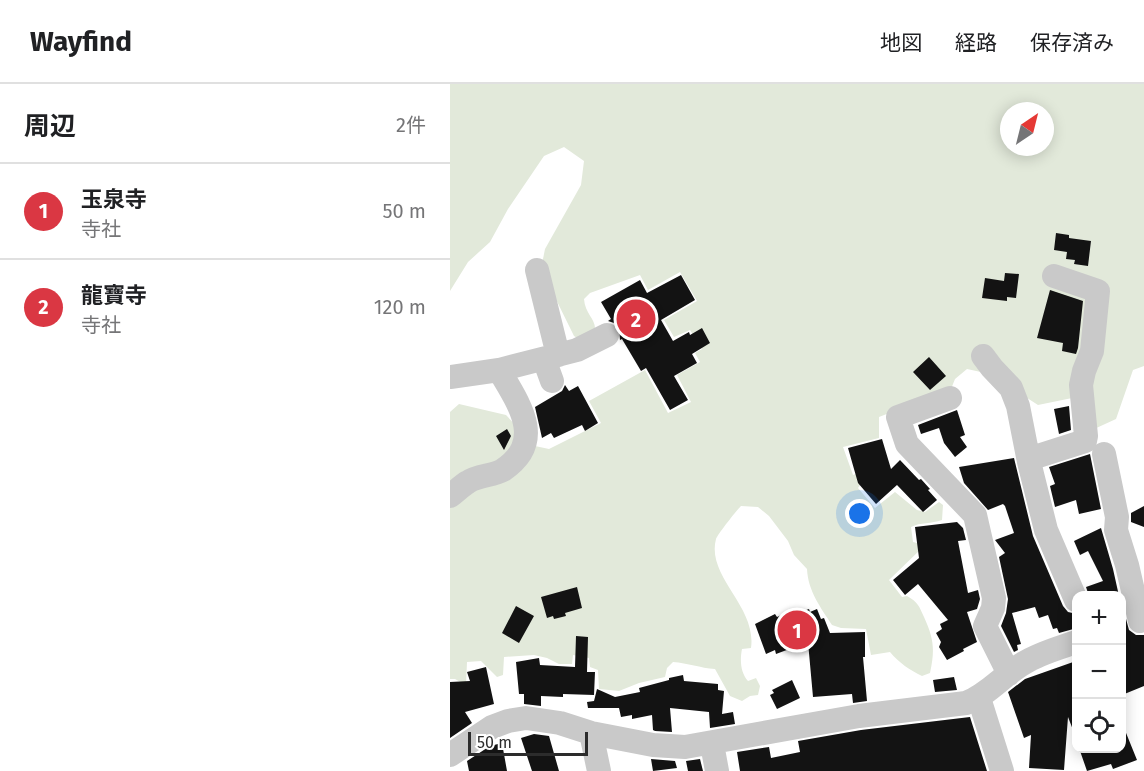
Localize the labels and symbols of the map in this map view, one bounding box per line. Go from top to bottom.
north arrow [1000,102,1054,156]
pin: 2 [616,296,656,342]
your location [845,499,874,528]
pin: 1 [778,608,816,652]
scale bar [468,729,588,756]

